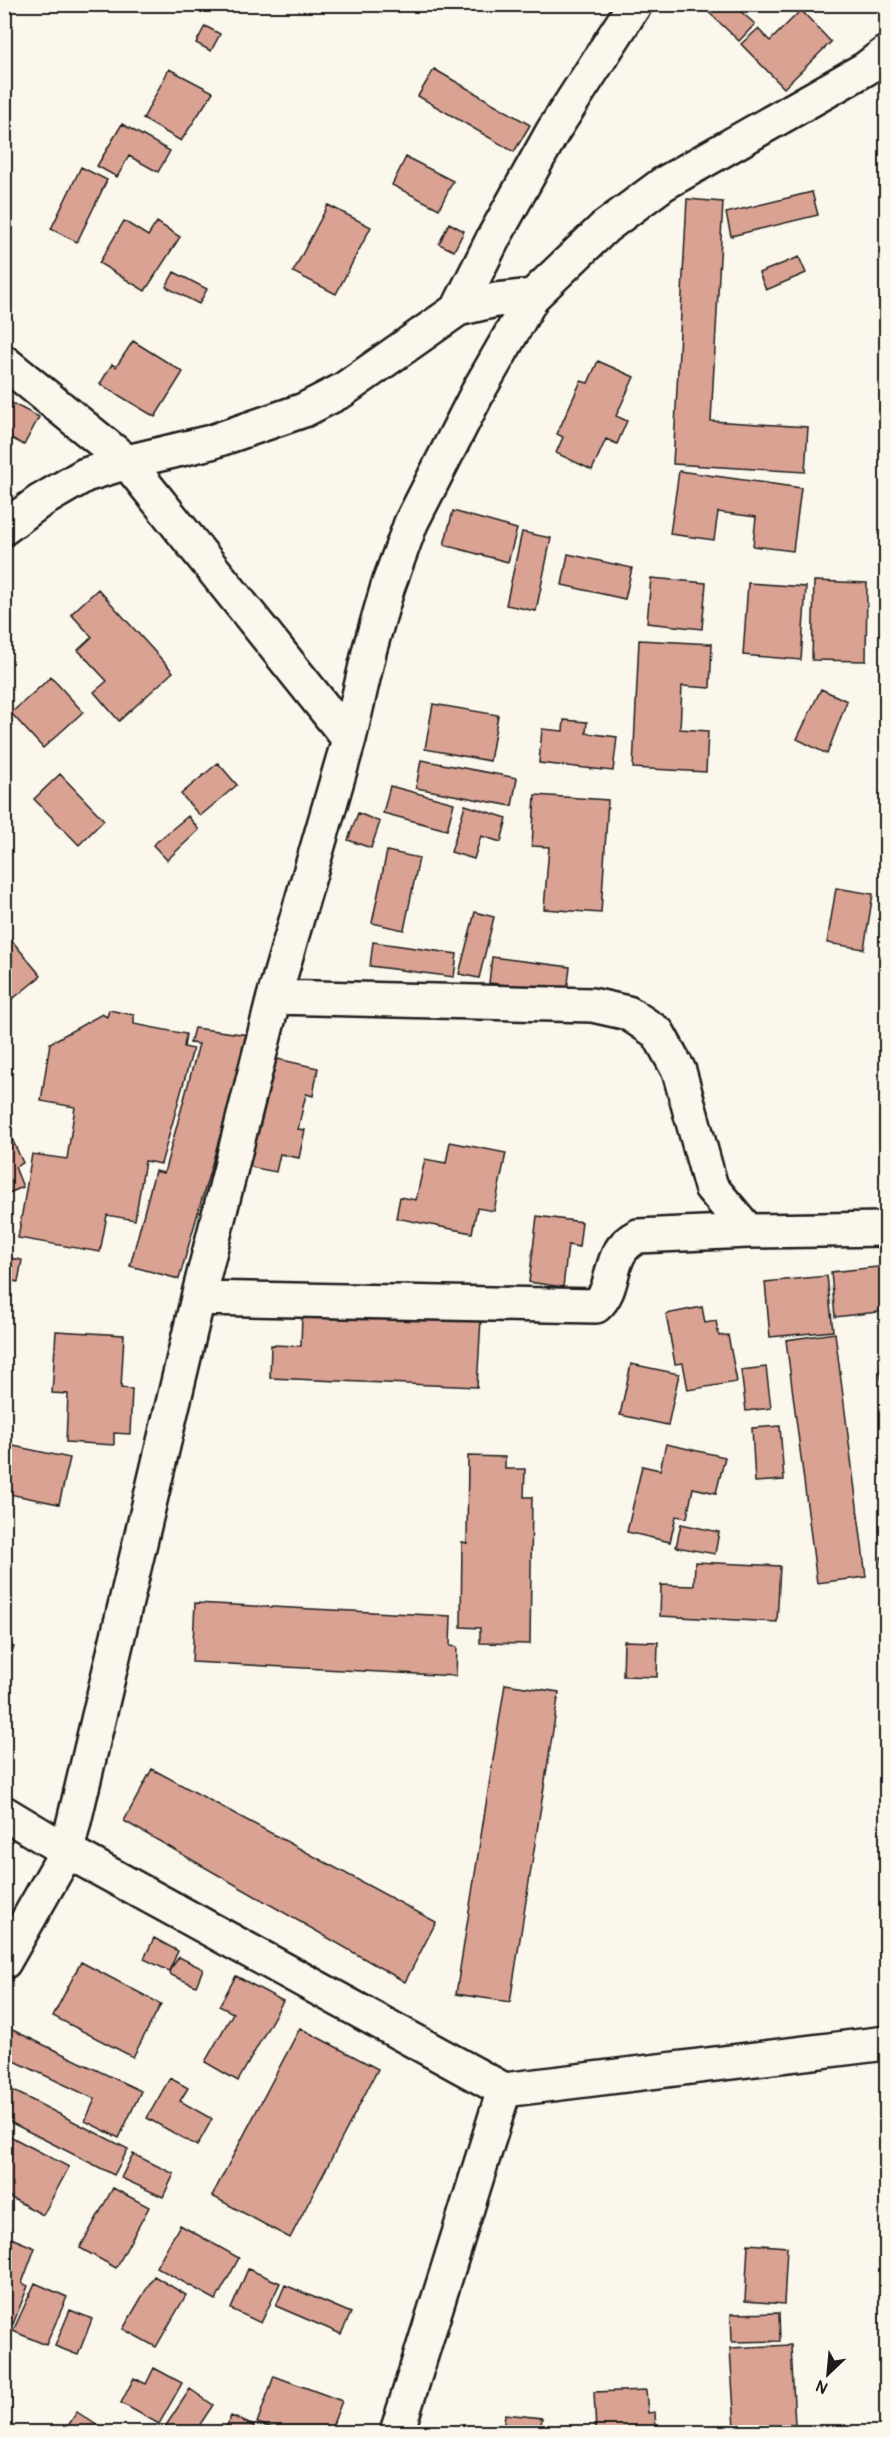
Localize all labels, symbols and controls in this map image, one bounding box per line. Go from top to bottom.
north arrow [798,2344,858,2404]
text: N [812,2375,831,2398]

